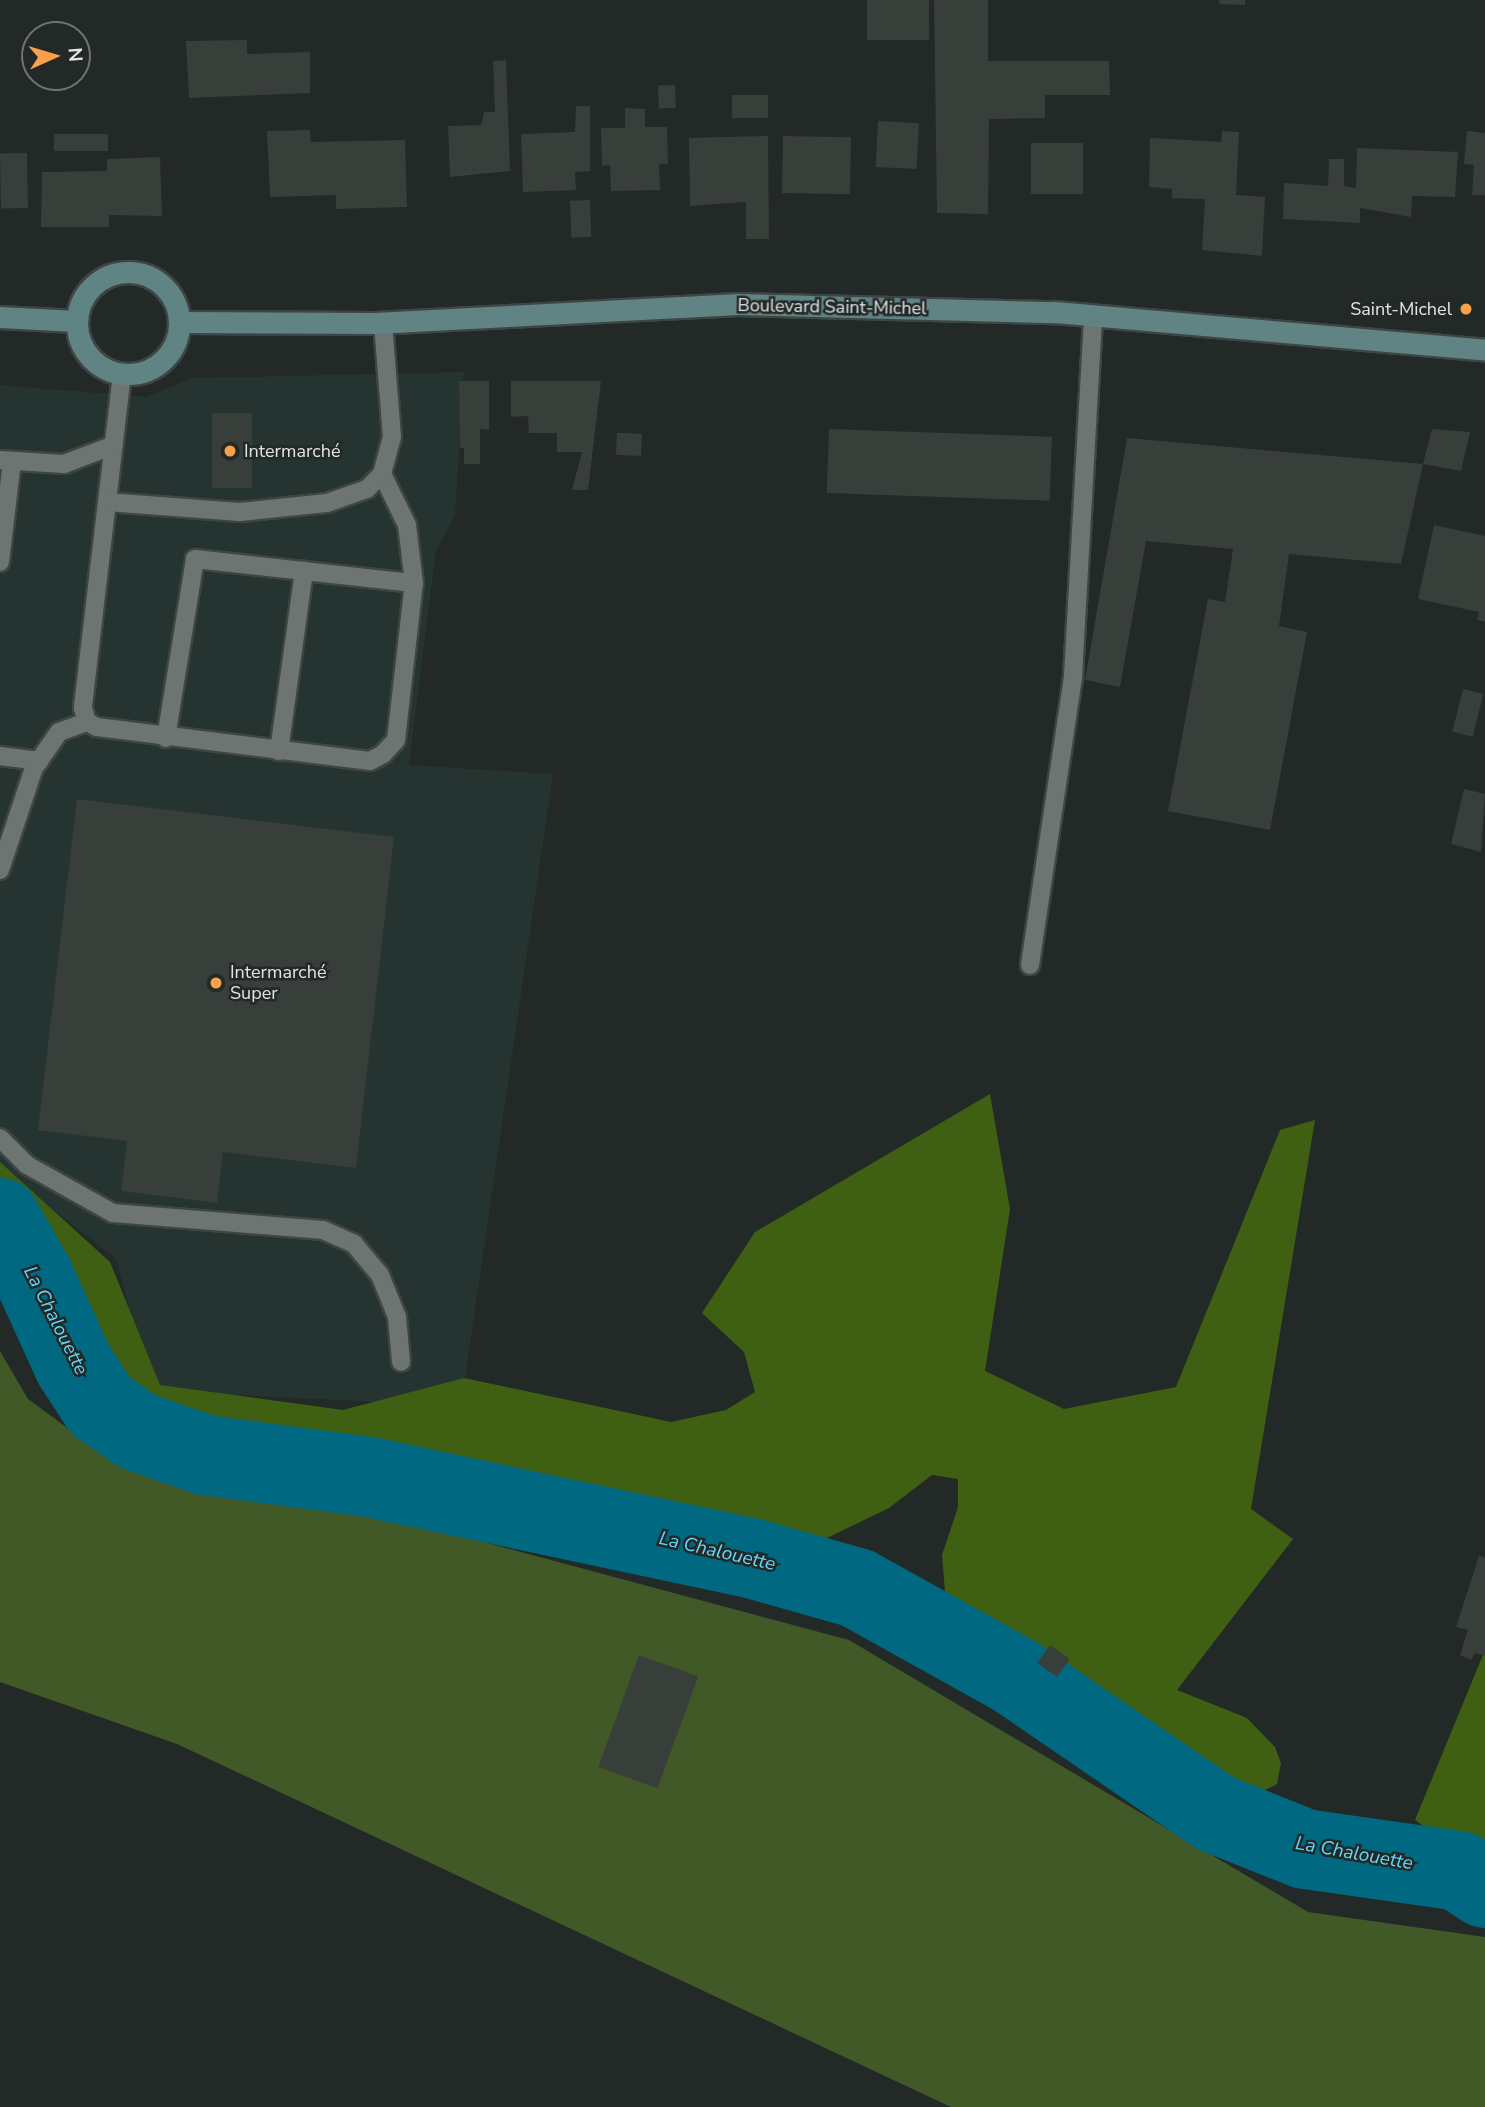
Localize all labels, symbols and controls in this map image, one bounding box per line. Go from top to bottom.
north arrow [21,21,91,91]
text: N [61,47,88,63]
street label: Boulevard Saint-Michel [737,295,927,319]
place label: Saint-Michel [1350,298,1452,320]
marker: Saint-Michel [1458,301,1474,317]
place label: Intermarché [244,440,340,462]
marker: Intermarché [222,443,238,459]
place label: Intermarché Super [230,962,326,1004]
marker: Intermarché Super [208,975,224,991]
water label: La Chalouette [18,1263,92,1379]
water label: La Chalouette [657,1528,777,1576]
water label: La Chalouette [1294,1832,1414,1876]

